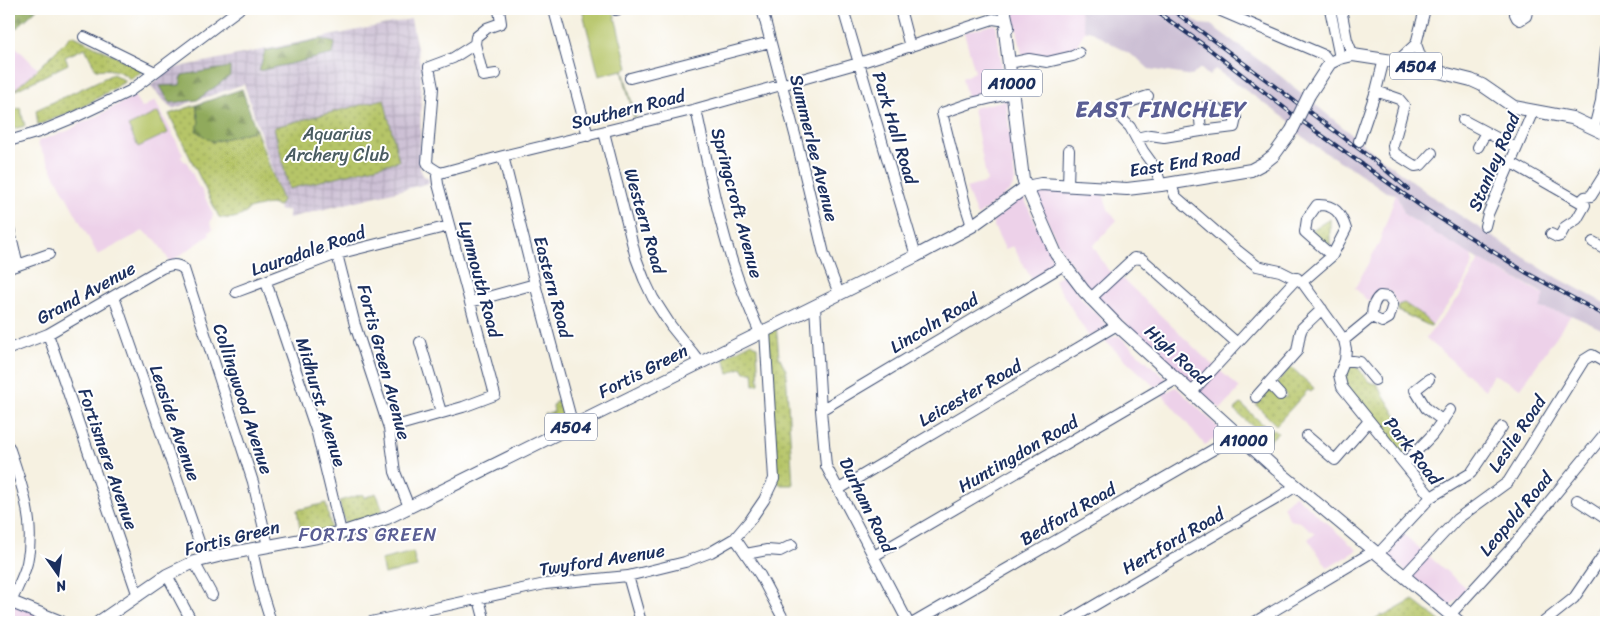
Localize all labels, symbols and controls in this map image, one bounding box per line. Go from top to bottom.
road number: A504 [1390,52,1442,80]
street label: Park Hall Road [863,68,928,190]
road number: A1000 [982,70,1042,96]
street label: Summerlee Avenue [780,71,848,225]
street label: Southern Road [568,79,690,139]
district label: EAST FINCHLEY [1075,90,1247,129]
street label: Stanley Road [1459,106,1530,216]
park label: Aquarius Archery Club [284,118,389,171]
street label: Springcroft Avenue [702,124,772,282]
street label: East End Road [1127,137,1244,187]
street label: Western Road [615,164,676,279]
street label: Lauradale Road [246,216,371,286]
street label: Lynmouth Road [449,217,511,343]
street label: Eastern Road [524,232,582,343]
street label: Grand Avenue [30,252,142,334]
street label: Fortis Green Avenue [348,281,420,443]
street label: Lincoln Road [883,283,986,362]
street label: High Road [1137,317,1218,394]
street label: Collingwood Avenue [203,319,283,479]
street label: Midhurst Avenue [286,333,356,471]
street label: Fortis Green [592,334,694,407]
street label: Leicester Road [912,349,1029,436]
street label: Leaside Avenue [140,360,210,486]
street label: Fortismere Avenue [69,384,147,534]
street label: Leslie Road [1479,387,1556,479]
street label: Huntingdon Road [951,406,1086,502]
street label: Park Road [1376,410,1451,494]
road number: A504 [545,414,597,441]
road number: A1000 [1214,426,1274,454]
street label: Durham Road [830,452,905,560]
street label: Leopold Road [1471,463,1562,564]
street label: Bedford Road [1014,473,1124,555]
street label: Hertford Road [1116,498,1232,583]
street label: Fortis Green [181,511,283,565]
district label: FORTIS GREEN [299,518,437,551]
street label: Twyford Avenue [537,534,667,586]
north arrow [32,548,82,598]
text: N [53,573,70,600]

